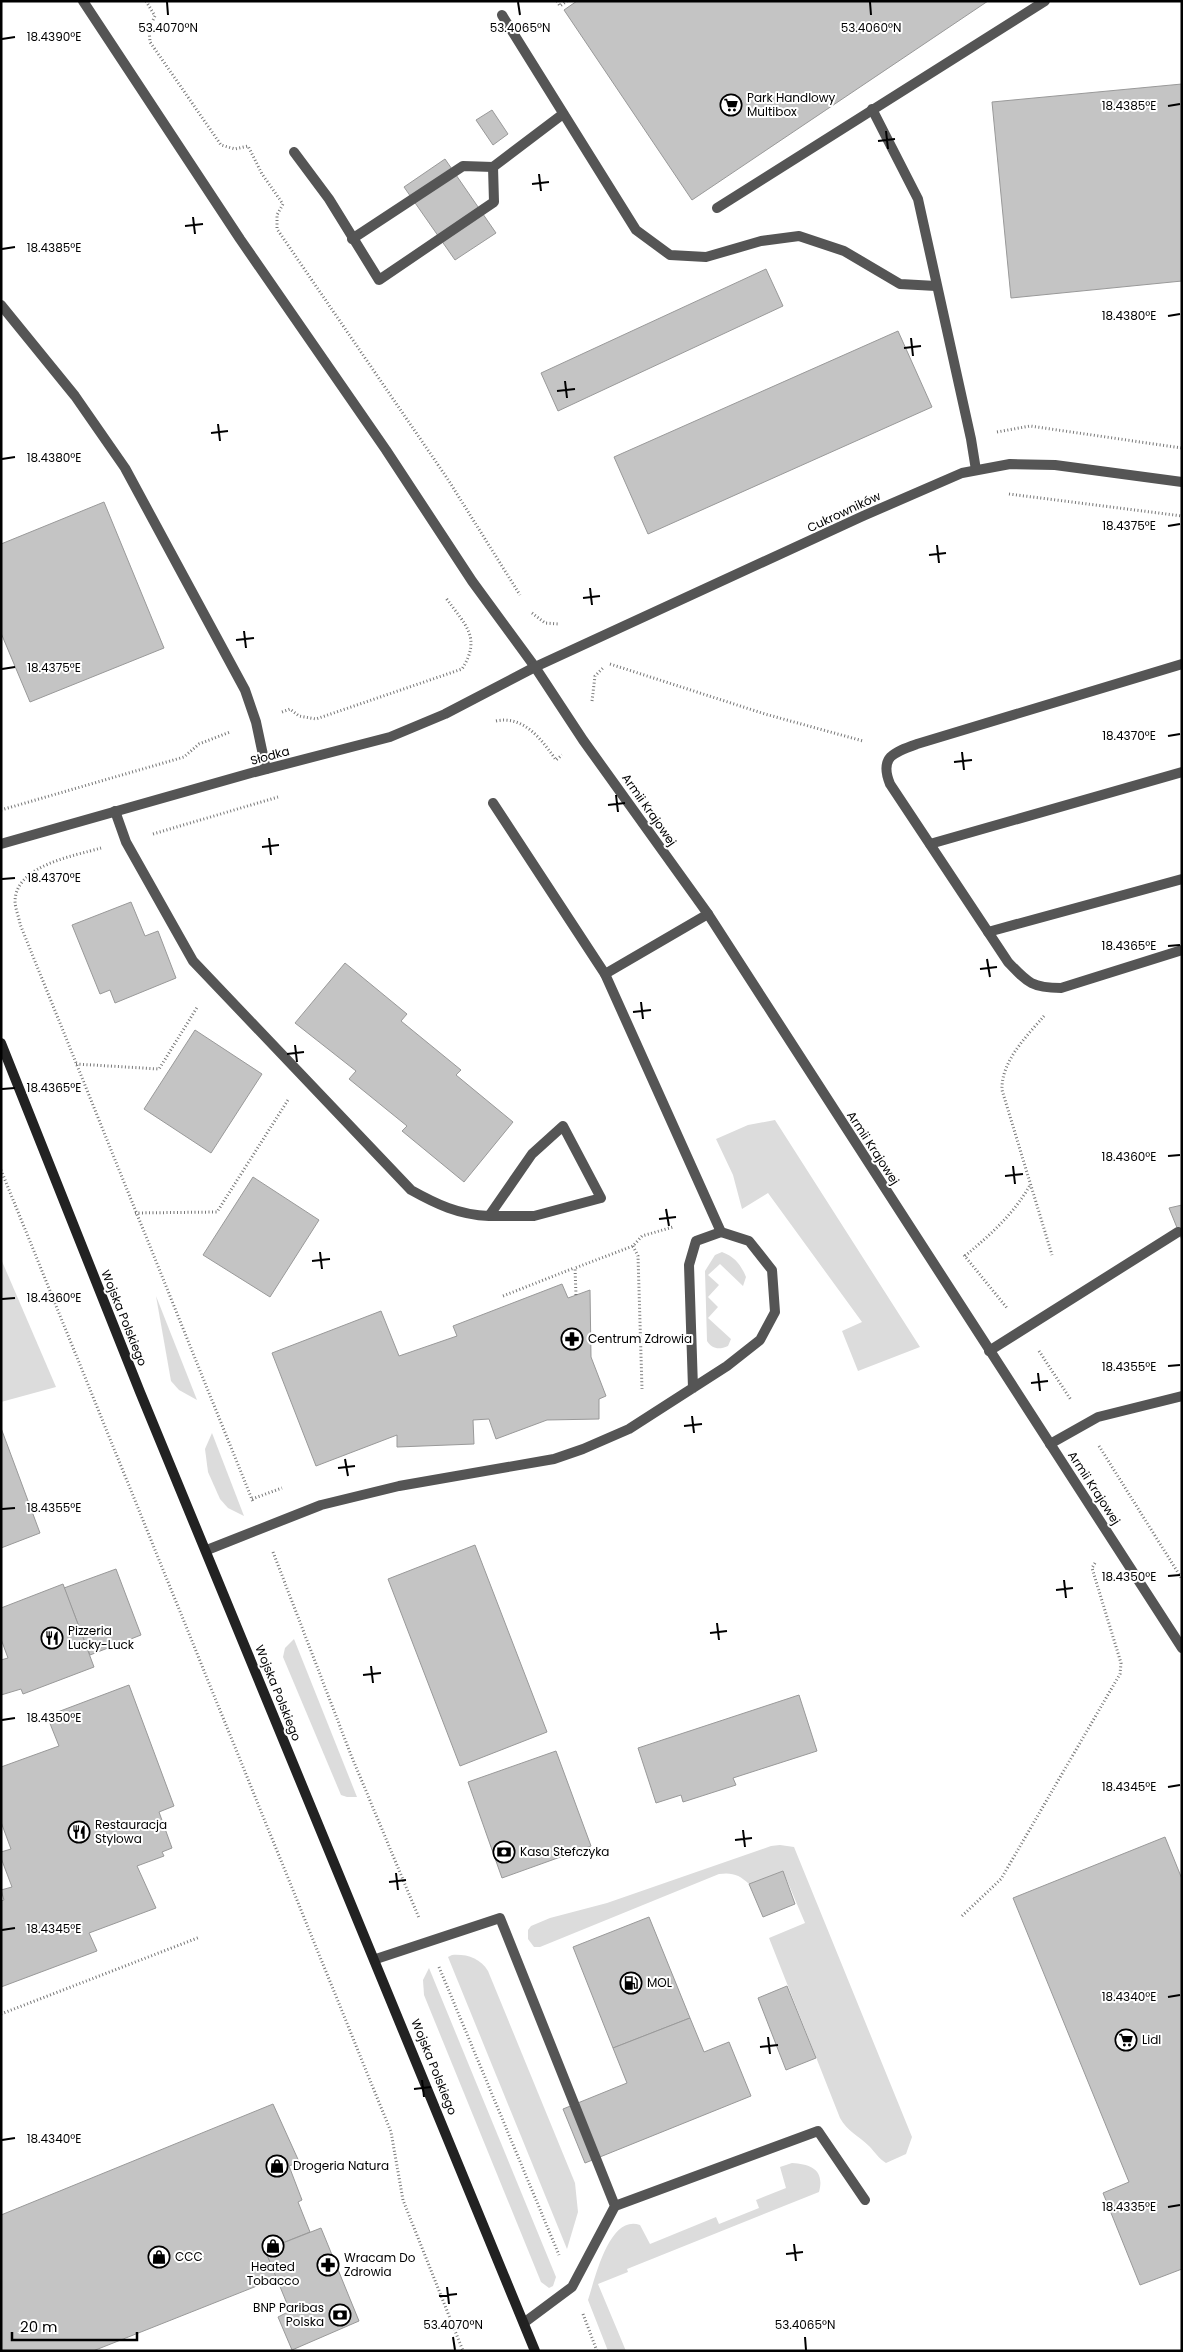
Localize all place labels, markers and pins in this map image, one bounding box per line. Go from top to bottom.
place label: Park Handlowy Multibox [747,89,836,120]
supermarket icon: Park Handlowy Multibox [719,93,743,117]
pharmacy icon: Centrum Zdrowia [560,1327,584,1351]
place label: Centrum Zdrowia [588,1330,692,1347]
place label: Pizzeria Lucky-Luck [68,1622,135,1653]
restaurant icon: Pizzeria Lucky-Luck [40,1626,64,1650]
place label: Restauracja Stylowa [95,1816,167,1847]
restaurant icon: Restauracja Stylowa [67,1820,91,1844]
bank icon: Kasa Stefczyka [492,1840,516,1864]
place label: Kasa Stefczyka [520,1843,609,1860]
fuel station icon: MOL [619,1971,643,1995]
place label: MOL [647,1974,672,1991]
supermarket icon: Lidl [1114,2028,1138,2052]
place label: Lidl [1142,2031,1161,2048]
shop icon: Drogeria Natura [265,2154,289,2178]
place label: Drogeria Natura [293,2157,389,2174]
shop icon: Heated Tobacco [261,2234,285,2258]
shop icon: CCC [147,2245,171,2269]
place label: CCC [175,2248,203,2265]
place label: Wracam Do Zdrowia [344,2249,416,2280]
pharmacy icon: Wracam Do Zdrowia [316,2253,340,2277]
place label: Heated Tobacco [247,2258,300,2289]
place label: BNP Paribas Polska [253,2299,324,2330]
bank icon: BNP Paribas Polska [328,2303,352,2327]

